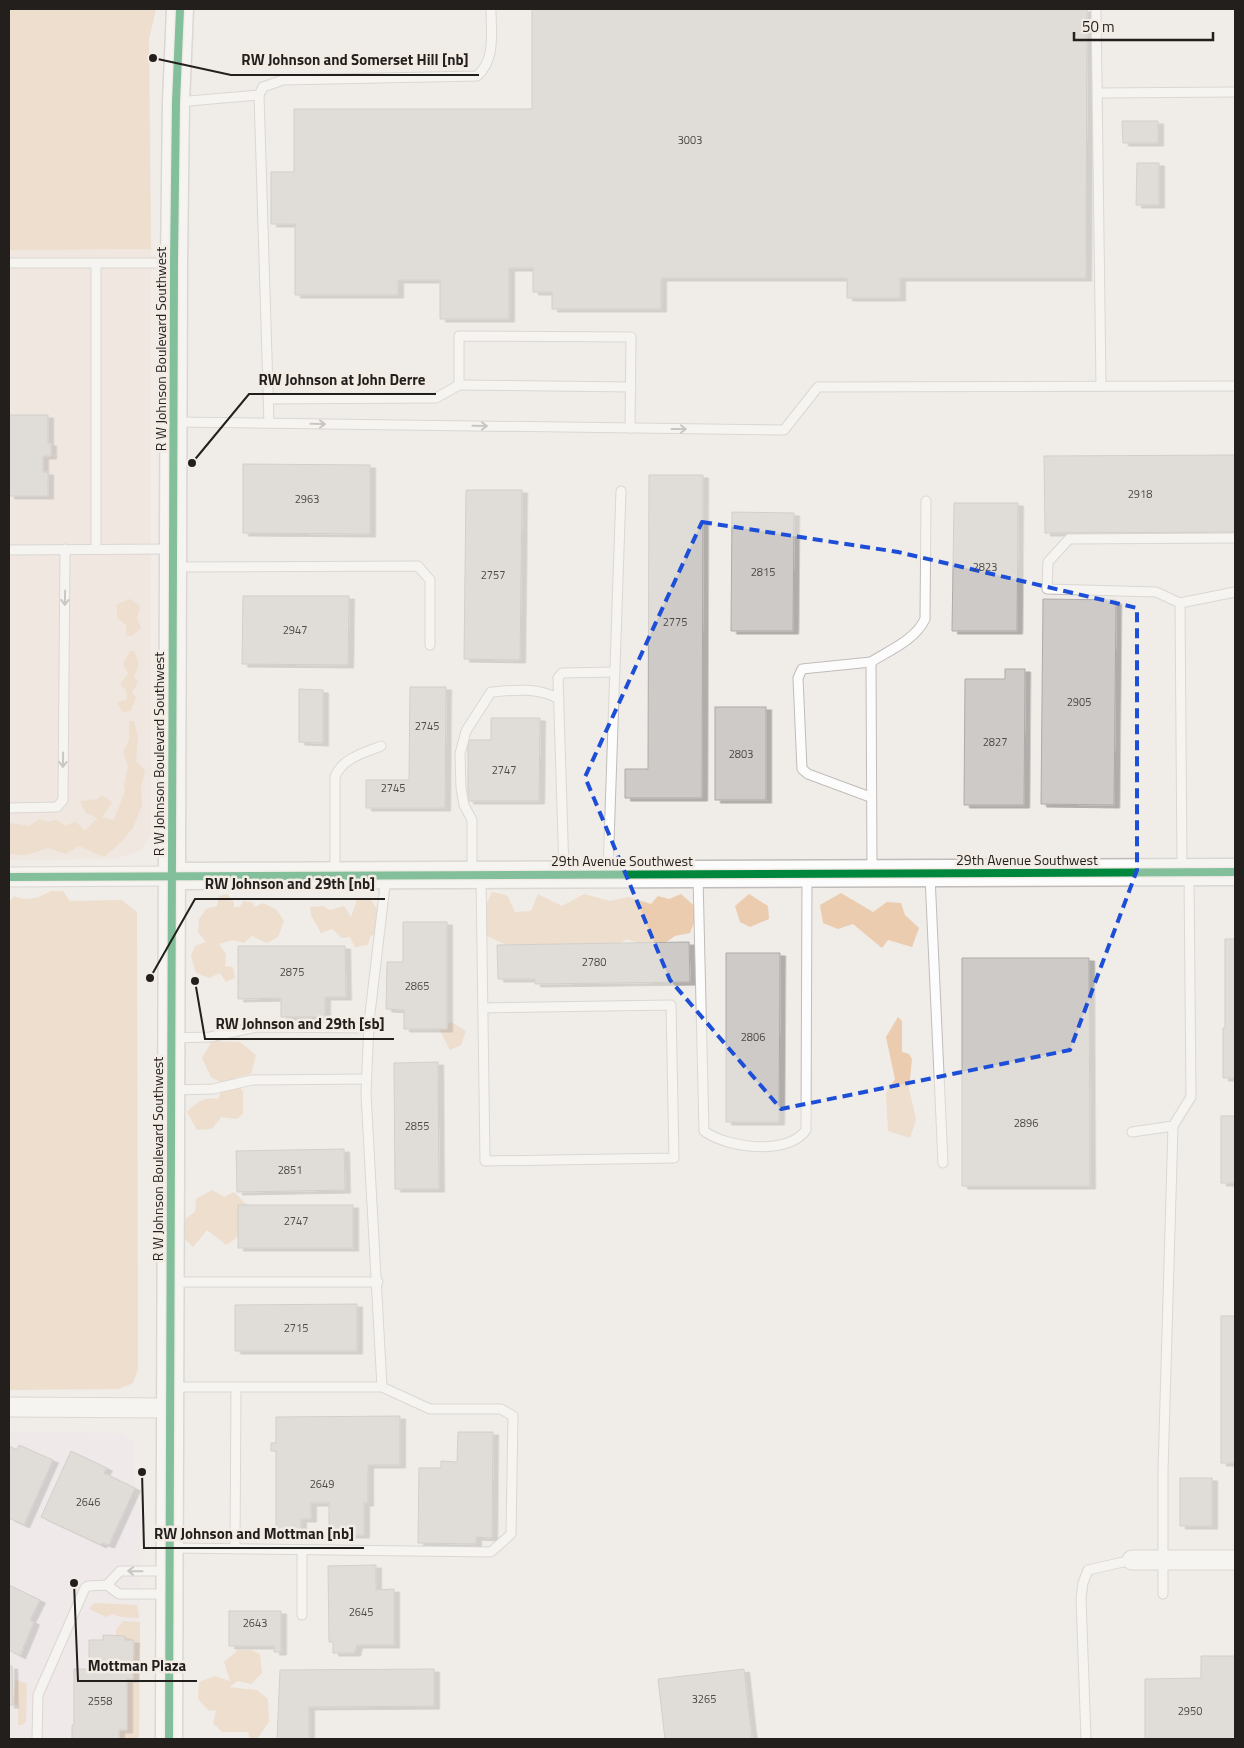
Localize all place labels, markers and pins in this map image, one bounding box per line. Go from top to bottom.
callout: RW Johnson and Somerset Hill [nb] [231,45,479,75]
callout: RW Johnson at John Derre [249,364,436,394]
callout: RW Johnson and 29th [nb] [195,869,385,899]
callout: RW Johnson and 29th [sb] [205,1009,394,1039]
callout: RW Johnson and Mottman [nb] [144,1518,364,1548]
callout: Mottman Plaza [78,1651,197,1681]

